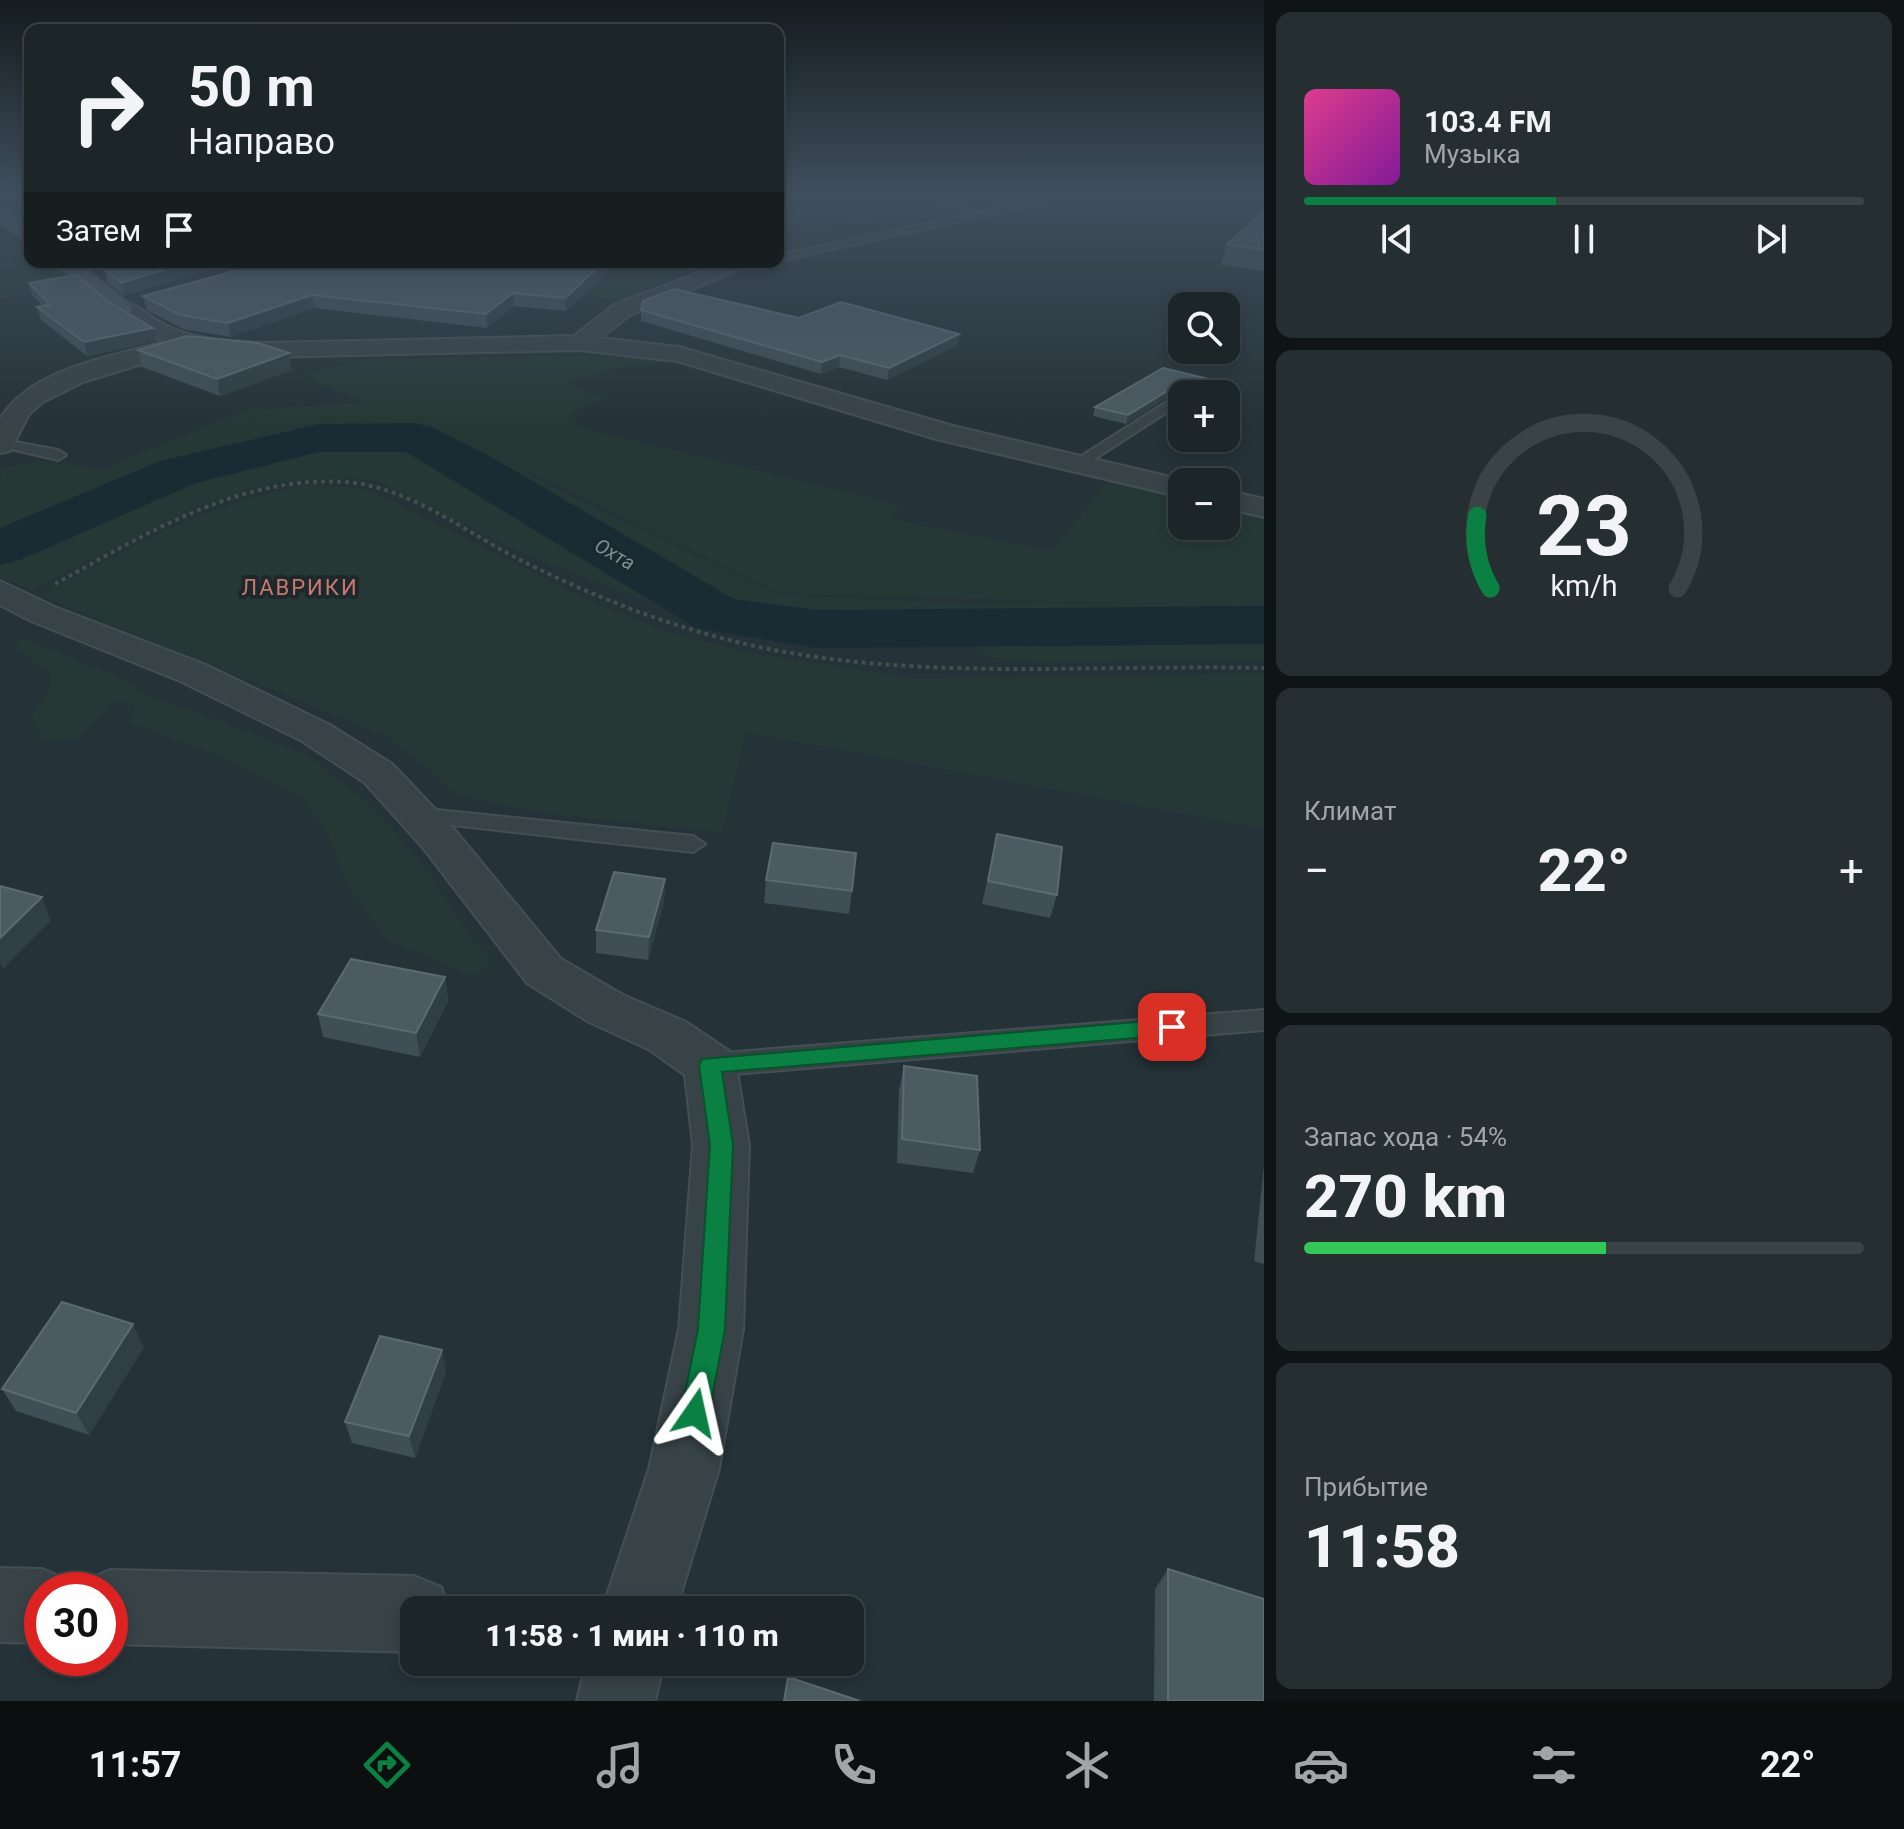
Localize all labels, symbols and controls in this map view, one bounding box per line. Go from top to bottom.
text: 50 m [188,54,315,120]
icon: right [56,56,160,160]
text: 103.4 FM [1424,104,1552,139]
text: Направо [188,121,335,163]
text: Музыка [1424,139,1521,169]
icon: arrive [157,208,201,252]
text: Затем [56,213,141,248]
icon: previous [1375,217,1419,261]
icon: pause [1562,217,1606,261]
icon: next [1749,217,1793,261]
map controls [1168,292,1240,540]
button: search [1168,292,1240,364]
button: + [1168,380,1240,452]
button: − [1168,468,1240,540]
text: 23 [1536,477,1632,574]
water label: Охта [591,533,639,575]
text: km/h [1550,569,1618,603]
district label: ЛАВРИКИ [241,575,359,600]
text: Климат [1304,796,1396,826]
text: 22° [1538,835,1631,906]
text: − [1304,845,1329,897]
text: + [1839,845,1864,897]
pin [1138,993,1206,1061]
icon: arrive [1150,1005,1194,1049]
text: Запас хода · 54% [1304,1122,1507,1152]
text: 270 km [1304,1161,1507,1232]
position arrow [653,1371,737,1455]
text: Прибытие [1304,1472,1428,1502]
text: 11:58 [1304,1511,1460,1582]
speed limit sign: 30 [24,1572,128,1676]
text: 11:58 · 1 мин · 110 m [485,1618,779,1653]
icon: directions [359,1737,415,1793]
icon: music [592,1737,648,1793]
icon: phone [826,1737,882,1793]
icon: climate [1059,1737,1115,1793]
icon: car [1293,1737,1349,1793]
icon: filters [1526,1737,1582,1793]
text: 11:57 [89,1744,182,1786]
text: 22° [1760,1744,1815,1786]

